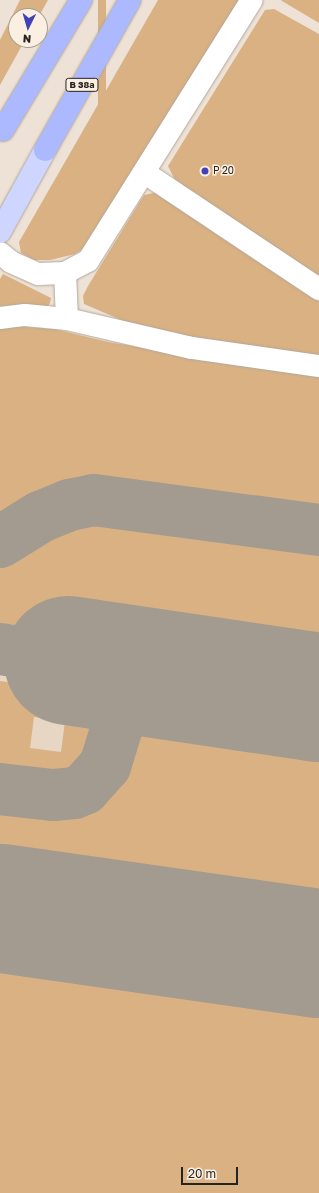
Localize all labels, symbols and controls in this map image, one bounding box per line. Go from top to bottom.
north arrow [8,8,48,48]
text: N [22,33,32,46]
road number: B 38a [65,78,99,92]
place label: P 20 [213,165,234,177]
marker: P 20 [200,166,210,176]
scale bar [183,1159,240,1185]
text: 20 m [188,1166,216,1181]

